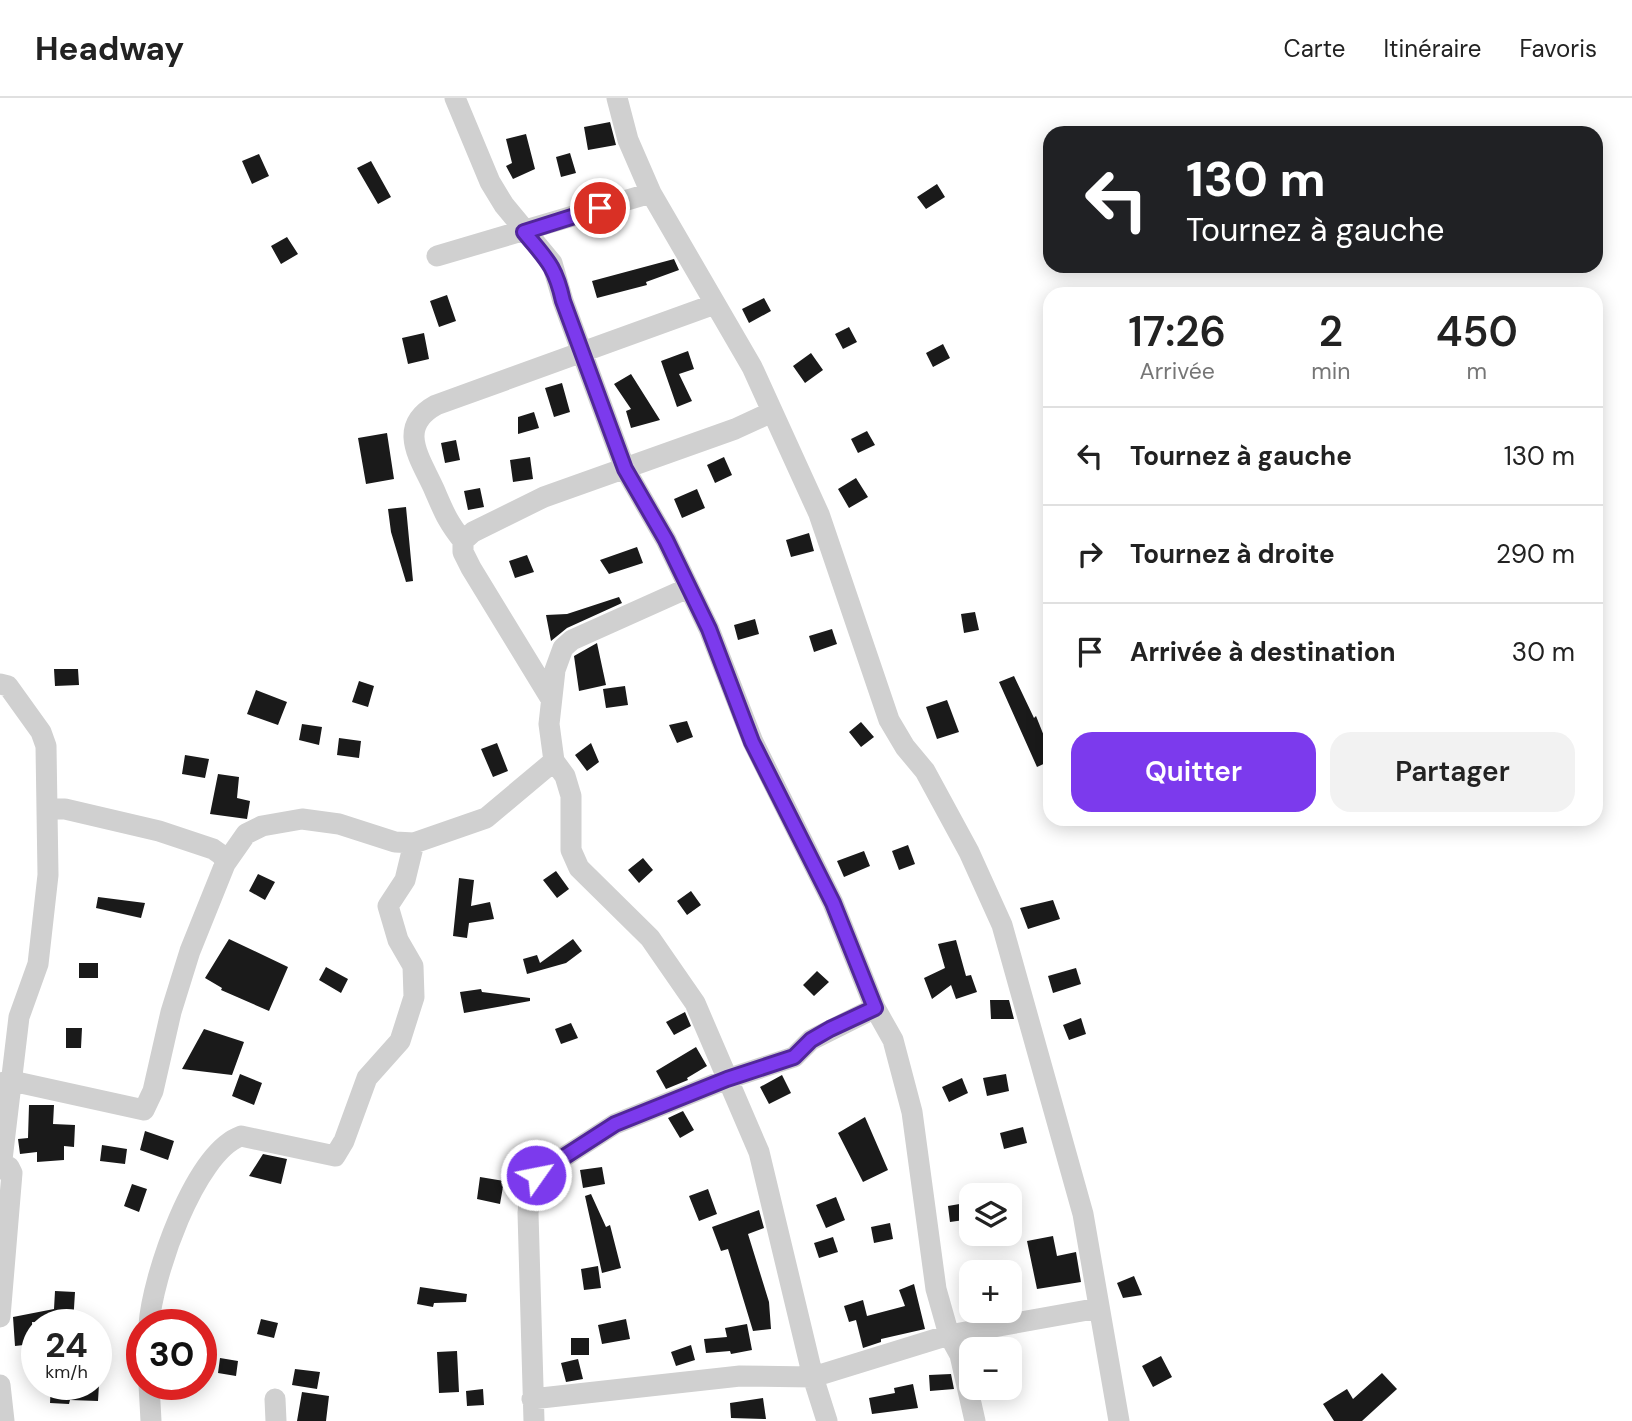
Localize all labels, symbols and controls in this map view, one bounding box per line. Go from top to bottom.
text: Headway [35,27,184,70]
text: Carte [1284,33,1345,64]
text: Itinéraire [1383,33,1481,64]
text: Favoris [1519,33,1597,64]
text: 130 m [1186,147,1326,211]
icon: left [1071,154,1162,245]
pin [570,178,630,238]
icon: arrive [581,189,619,227]
text: Tournez à gauche [1186,209,1444,251]
text: 17:26 [1128,304,1226,359]
text: 2 [1319,304,1343,359]
text: 450 [1436,304,1518,359]
text: Arrivée [1139,356,1215,386]
text: min [1311,356,1351,386]
text: m [1467,356,1487,386]
icon: left [1071,437,1109,475]
text: Tournez à gauche [1130,439,1352,473]
text: 130 m [1504,439,1575,473]
icon: right [1071,535,1109,573]
text: Tournez à droite [1130,537,1335,571]
text: 290 m [1496,537,1575,571]
icon: arrive [1071,633,1109,671]
text: Arrivée à destination [1130,635,1396,669]
text: 30 m [1512,635,1575,669]
button: Quitter [1071,732,1316,812]
button: Partager [1330,732,1575,812]
position arrow [499,1138,573,1212]
map controls [959,1183,1022,1400]
button: layers [959,1183,1022,1246]
button: + [959,1260,1022,1323]
speed limit sign: 30 [126,1309,217,1400]
text: 24 [45,1322,88,1368]
button: − [959,1337,1022,1400]
text: km/h [45,1360,88,1384]

